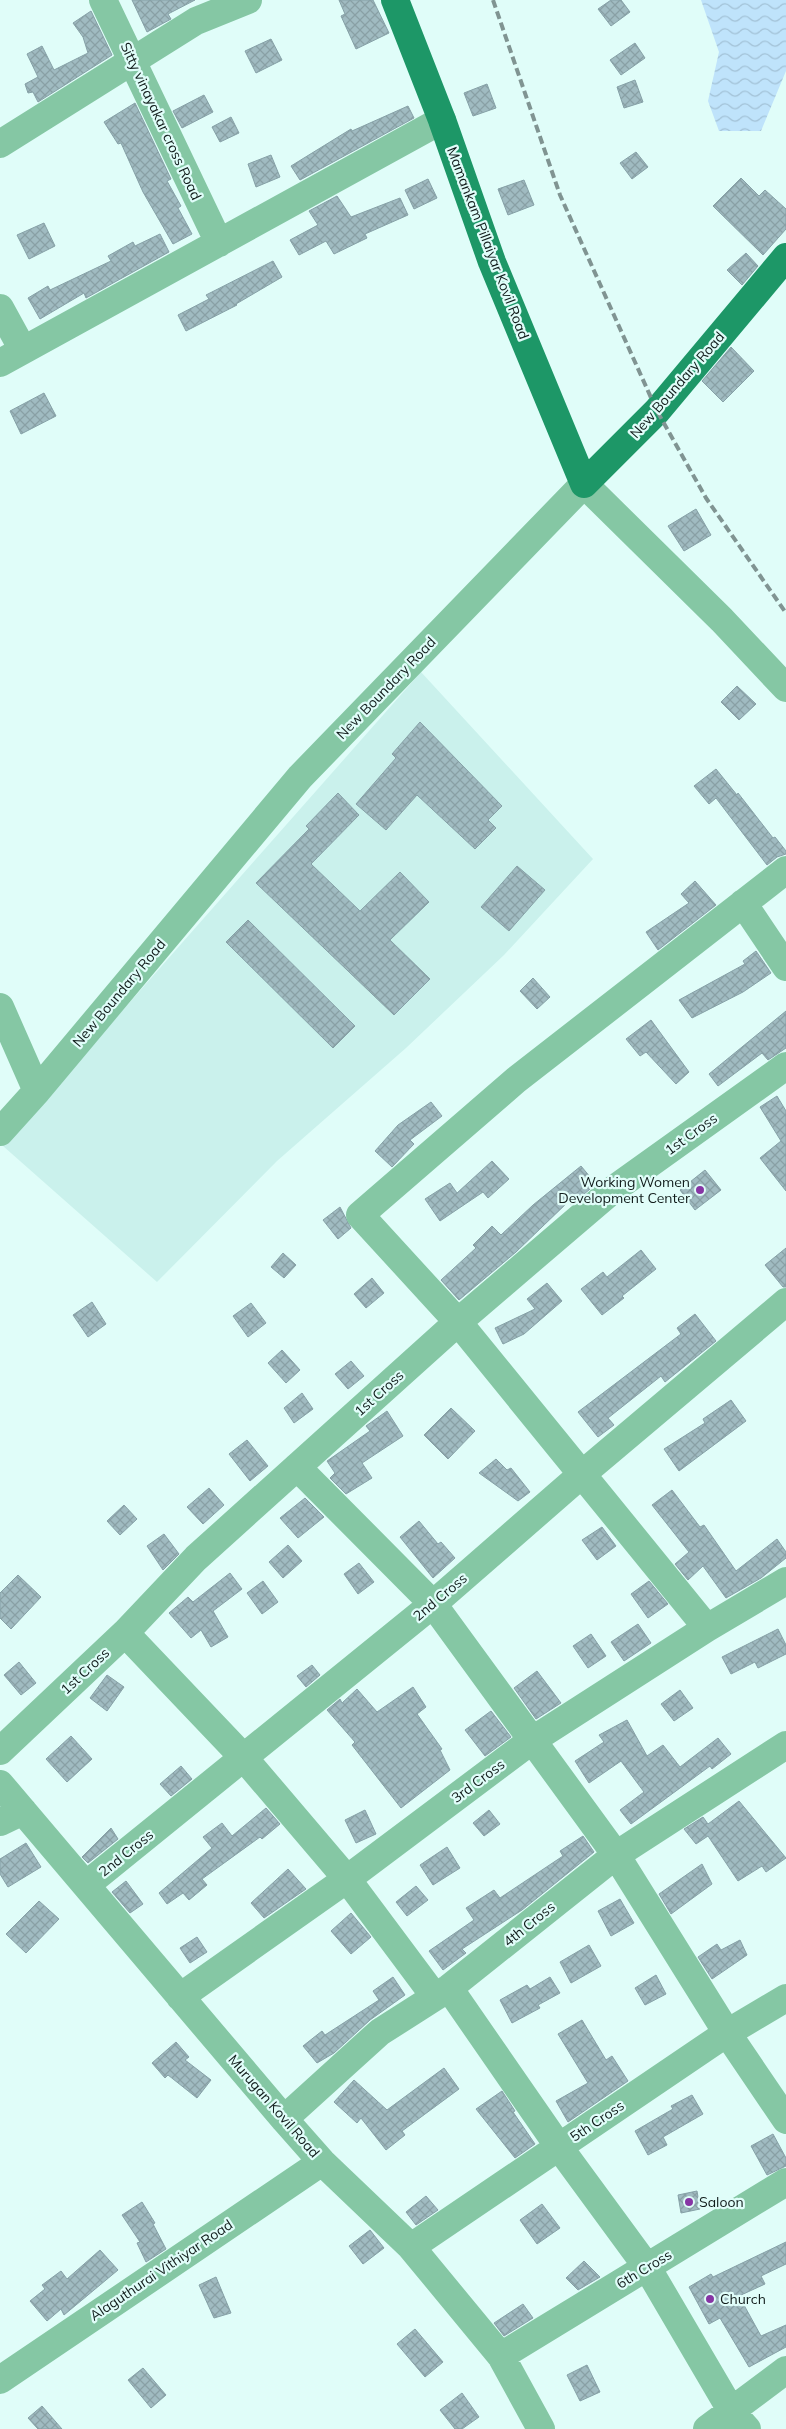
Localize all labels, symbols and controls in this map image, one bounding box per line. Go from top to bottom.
street label: Sitty vinayakar cross Road [117,39,205,203]
street label: Mamankam Pillaiyar Kovil Road [443,144,533,342]
street label: New Boundary Road [626,328,728,442]
street label: New Boundary Road [333,633,439,743]
street label: New Boundary Road [69,935,169,1051]
street label: 1st Cross [661,1109,721,1159]
place label: Working Women Development Center [558,1173,691,1207]
marker: Working Women Development Center [694,1184,706,1196]
street label: 1st Cross [351,1366,407,1420]
street label: 2nd Cross [409,1569,471,1625]
street label: 1st Cross [57,1644,113,1698]
street label: 3rd Cross [448,1755,508,1807]
street label: 2nd Cross [95,1825,157,1880]
street label: 4th Cross [499,1898,559,1950]
street label: Murugan Kovil Road [224,2051,324,2161]
street label: 5th Cross [566,2096,628,2146]
place label: Saloon [699,2193,744,2211]
marker: Saloon [683,2196,695,2208]
street label: Alaguthurai Vithiyar Road [86,2215,236,2325]
street label: 6th Cross [613,2245,675,2293]
place label: Church [720,2290,766,2308]
marker: Church [704,2293,716,2305]

